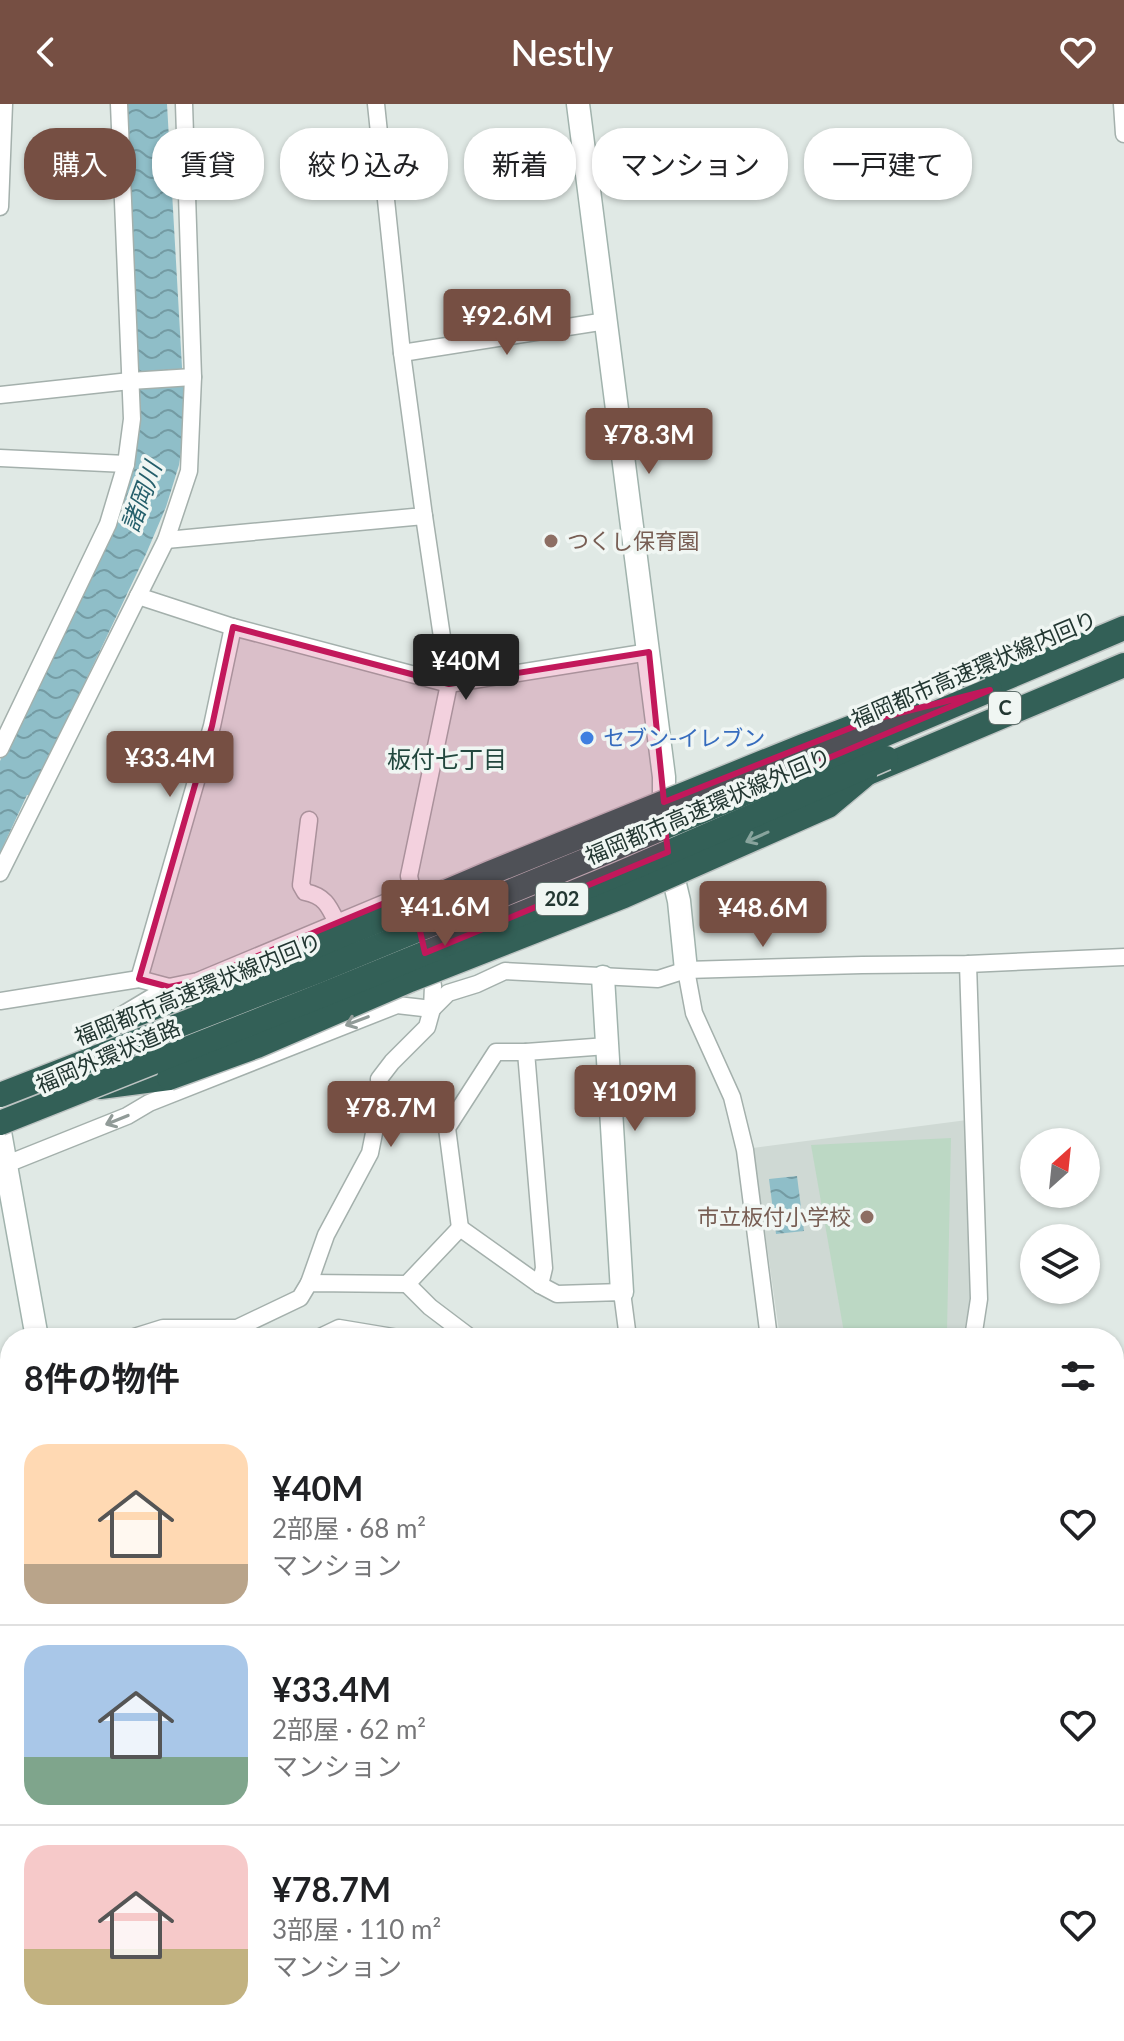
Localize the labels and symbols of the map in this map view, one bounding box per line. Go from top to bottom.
pin: ¥92.6M [442,289,572,357]
pin: ¥78.3M [584,408,714,476]
water label: 諸岡川 [115,455,168,535]
place label: つくし保育園 [567,527,699,554]
marker: つくし保育園 [542,532,560,550]
street label: 福岡都市高速環状線内回り [847,605,1101,733]
pin: ¥40M [419,634,513,702]
road number: C [989,692,1021,724]
place label: セブン-イレブン [603,724,765,751]
marker: セブン-イレブン [578,729,596,747]
pin: ¥33.4M [105,731,235,799]
street label: 福岡都市高速環状線外回り [581,742,835,870]
district label: 板付七丁目 [387,744,507,773]
one-way arrow [745,830,769,845]
pin: ¥41.6M [380,880,510,948]
pin: ¥48.6M [698,881,828,949]
road number: 202 [536,883,588,915]
street label: 福岡都市高速環状線内回り [70,927,325,1051]
street label: 福岡外環状道路 [32,1013,184,1098]
one-way arrow [345,1015,370,1029]
pin: ¥109M [579,1065,691,1133]
pin: ¥78.7M [326,1081,456,1149]
one-way arrow [105,1114,130,1128]
north arrow [1020,1128,1100,1208]
place label: 市立板付小学校 [697,1203,851,1230]
marker: 市立板付小学校 [858,1208,876,1226]

